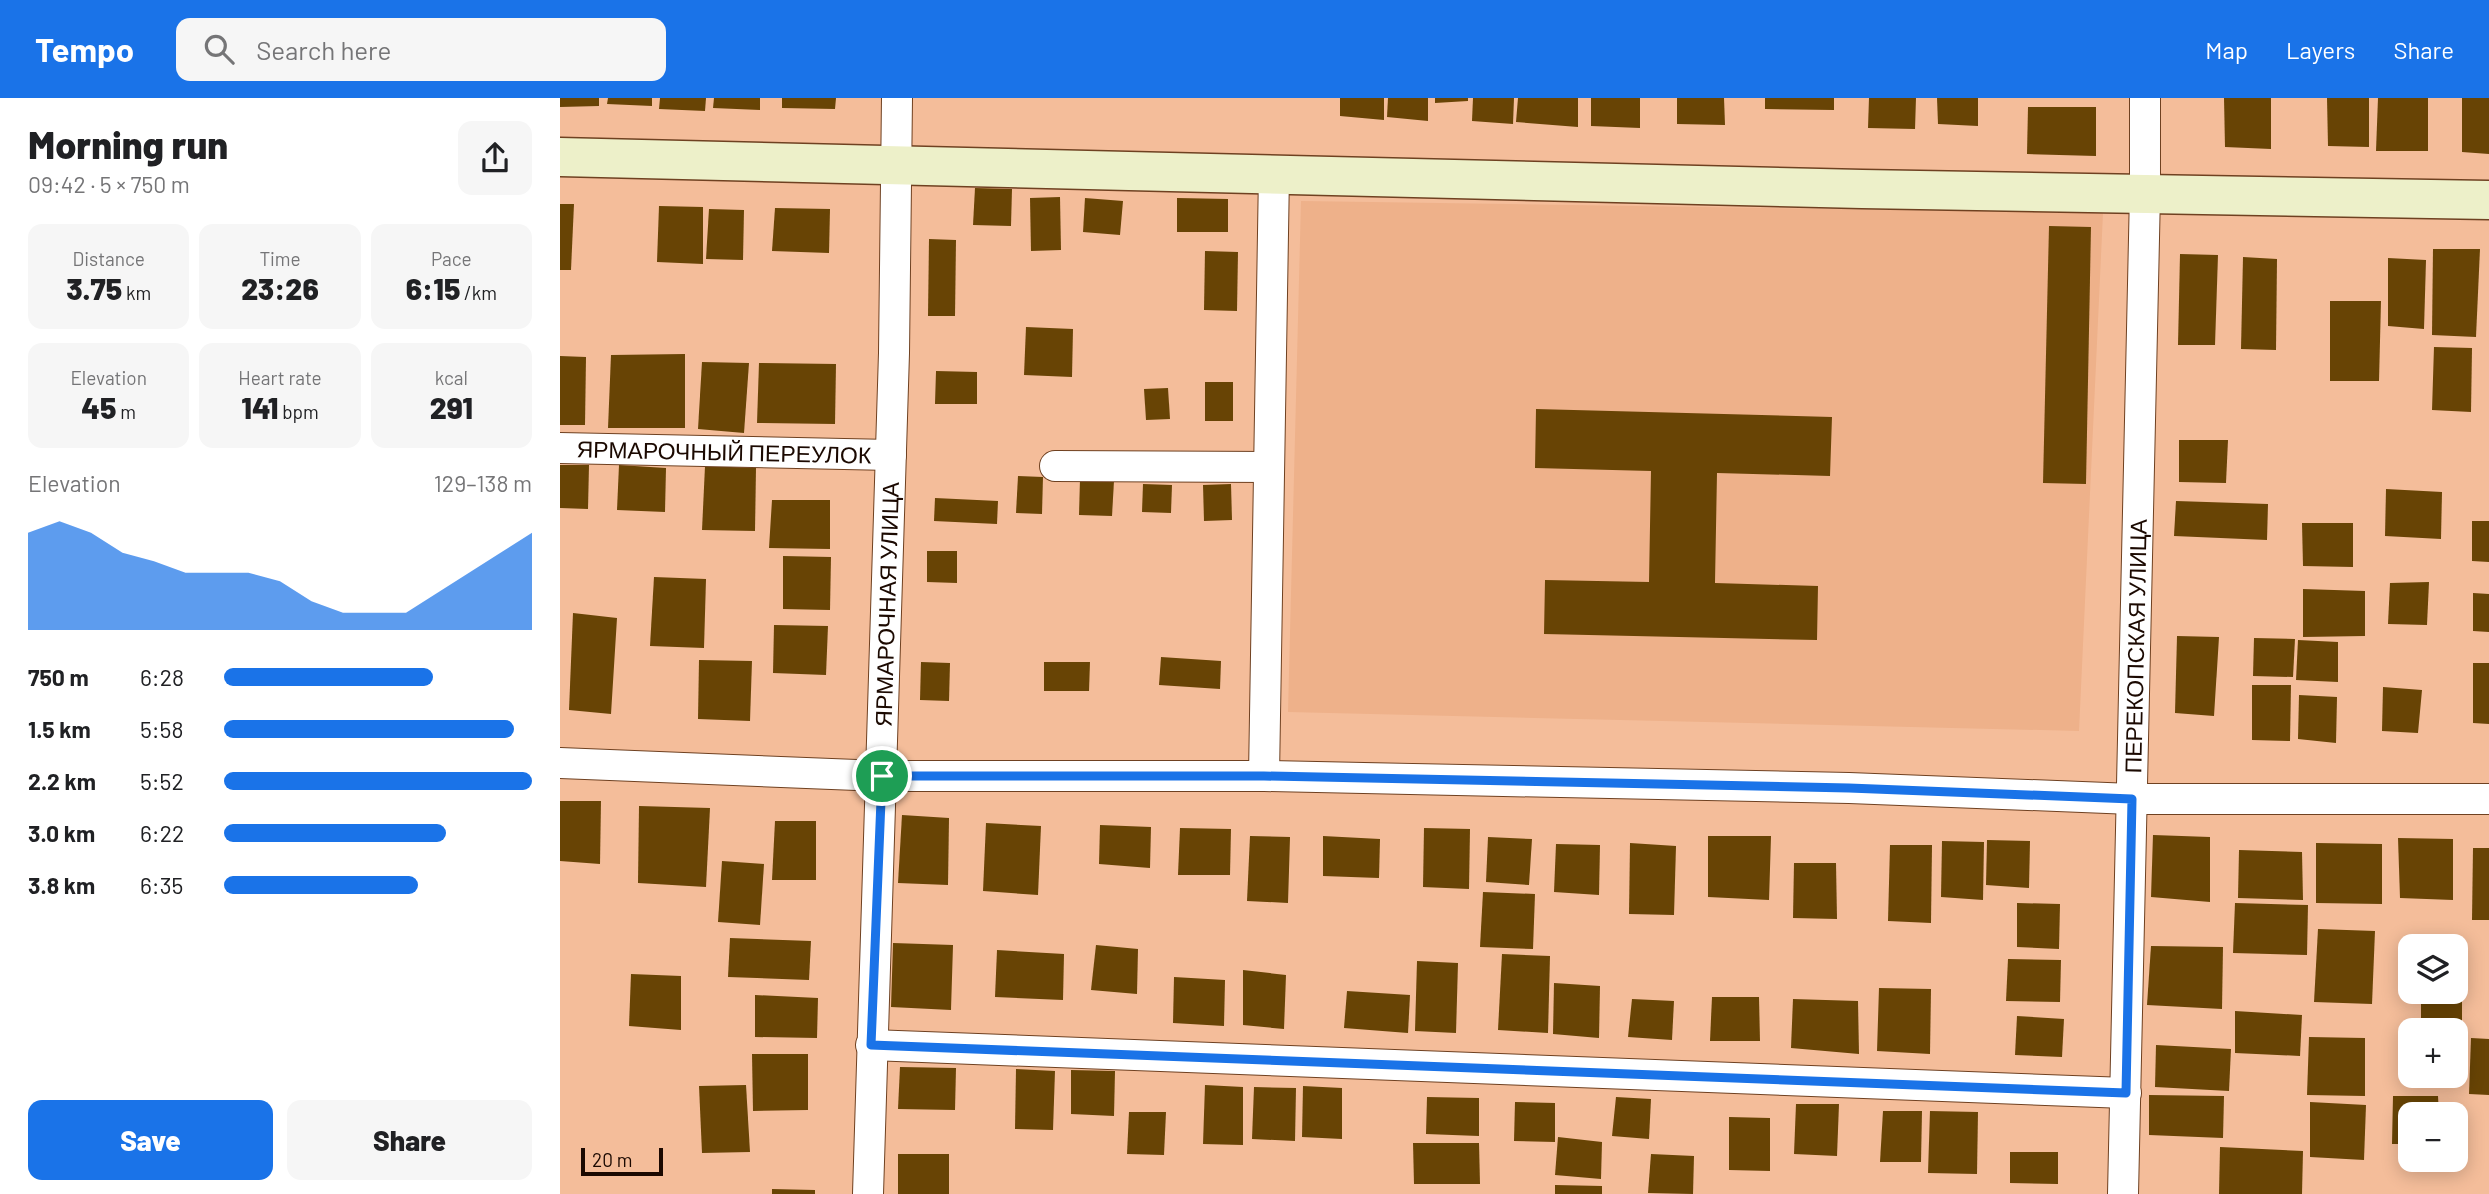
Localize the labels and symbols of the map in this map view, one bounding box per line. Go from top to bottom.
street label: ЯРМАРОЧНЫЙ ПЕРЕУЛОК [576,434,872,469]
street label: ЯРМАРОЧНАЯ УЛИЦА [868,481,904,727]
street label: ПЕРЕКОПСКАЯ УЛИЦА [2118,518,2152,774]
pin [852,746,912,806]
scale bar [581,1145,663,1177]

